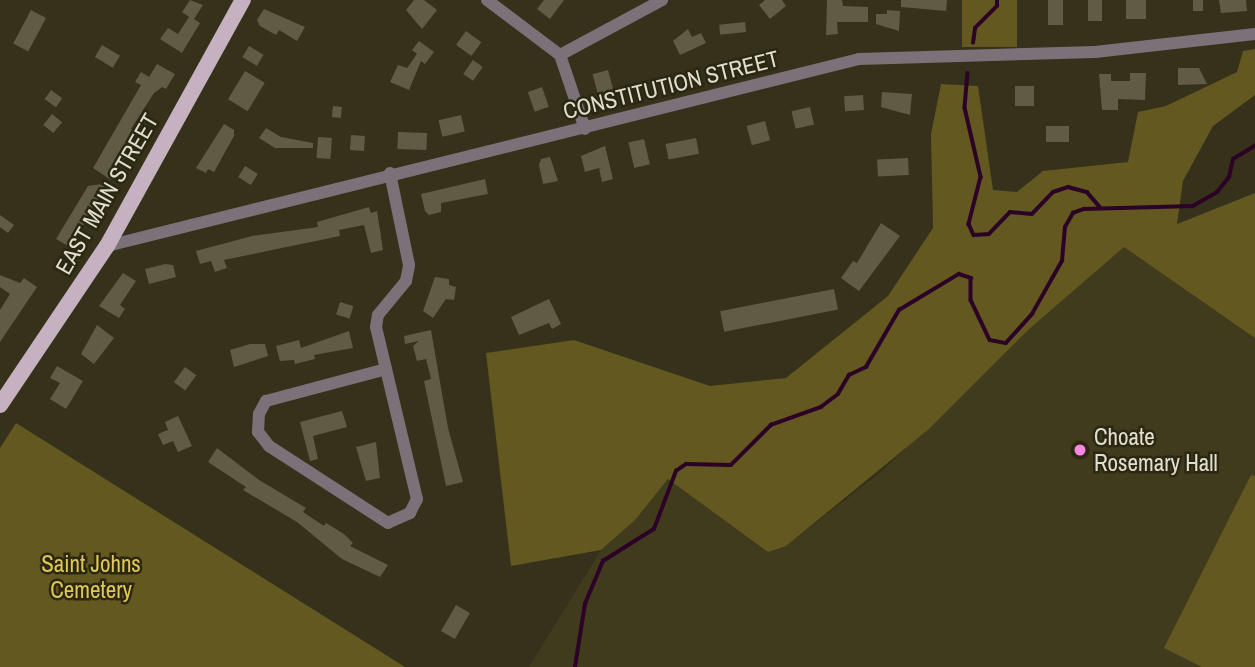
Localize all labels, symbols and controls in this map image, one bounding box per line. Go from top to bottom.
street label: CONSTITUTION STREET [560,45,782,125]
street label: EAST MAIN STREET [50,109,164,279]
place label: Choate Rosemary Hall [1094,423,1218,477]
marker: Choate Rosemary Hall [1072,442,1088,458]
park label: Saint Johns Cemetery [41,550,141,604]

